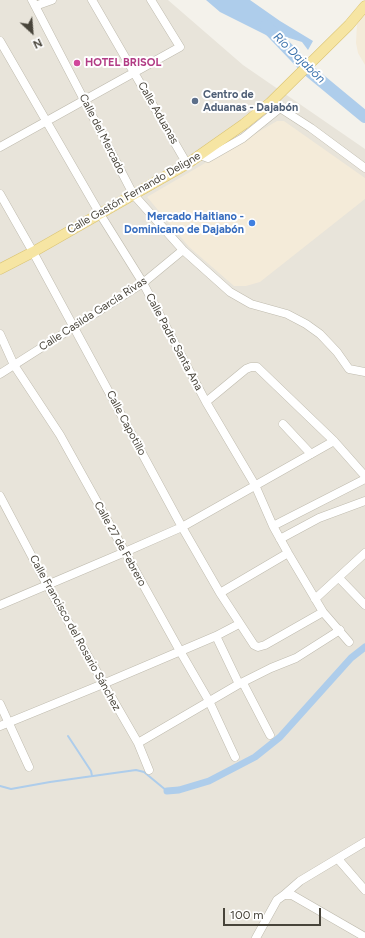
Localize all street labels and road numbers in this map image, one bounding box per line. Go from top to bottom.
street label: Calle Aduanas [135,80,181,146]
street label: Calle del Mercado [76,92,128,176]
street label: Calle Gastón Fernando Deligne [65,149,203,237]
street label: Calle Casilda García Rivas [37,274,149,354]
street label: Calle Padre Santa Ana [143,291,205,393]
street label: Calle Capotillo [103,388,149,458]
street label: Calle 27 de Febrero [91,499,149,589]
street label: Calle Francisco del Rosario Sánchez [27,553,123,713]

